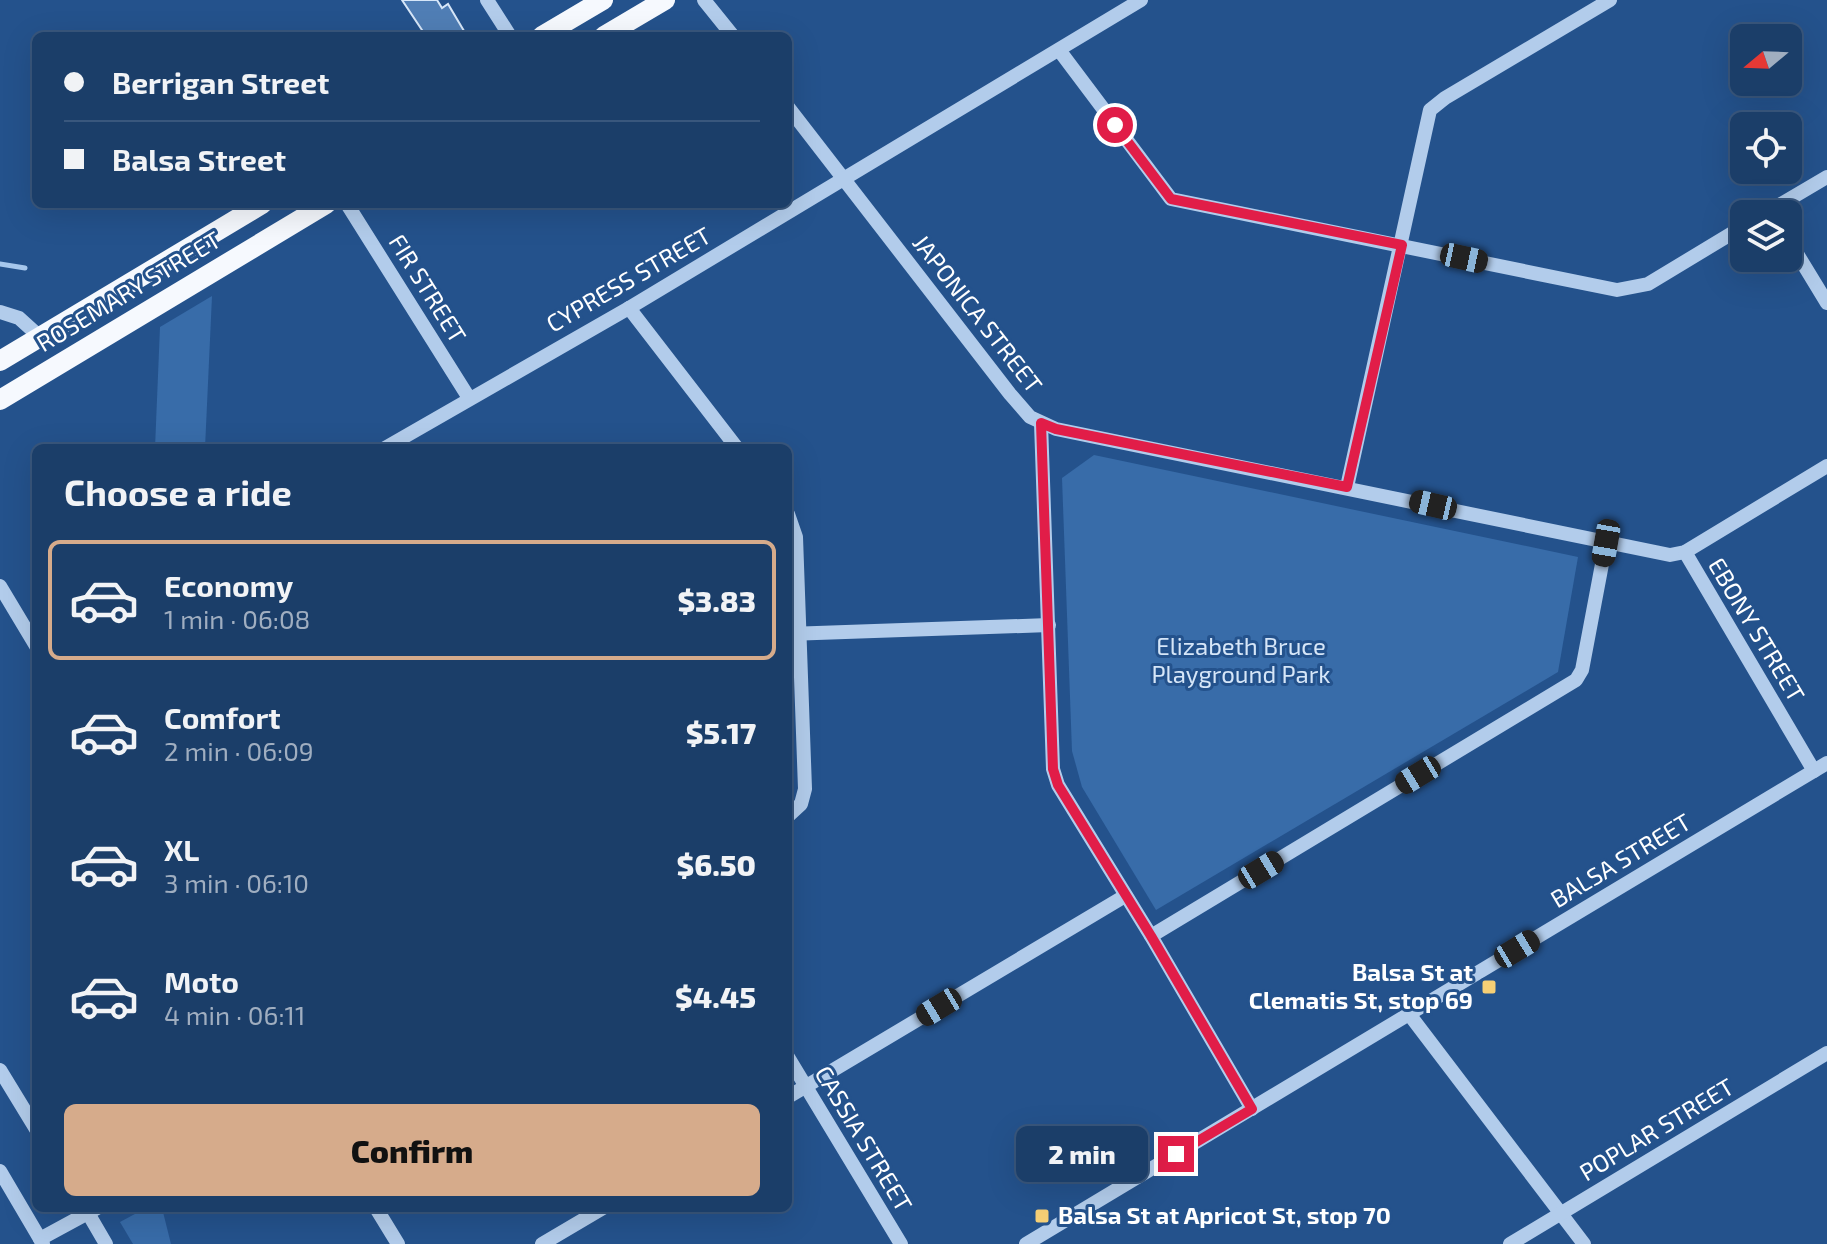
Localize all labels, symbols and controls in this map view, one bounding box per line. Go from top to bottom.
north arrow [1730,24,1802,96]
map controls [1730,24,1802,272]
text: Berrigan Street [112,64,329,100]
route start [1097,107,1133,143]
button: locate [1730,112,1802,184]
text: Balsa Street [112,141,286,177]
button: layers [1730,200,1802,272]
street label: CYPRESS STREET [541,220,716,338]
street label: ROSEMARY STREET [31,224,226,357]
street label: JAPONICA STREET [907,228,1049,398]
street label: FIR STREET [384,229,473,348]
car [1438,241,1490,275]
text: Choose a ride [64,470,292,513]
car [1407,488,1459,522]
car [1590,517,1622,569]
street label: EBONY STREET [1703,552,1812,706]
icon: car [68,564,140,636]
text: Economy [164,567,293,603]
text: $3.83 [677,582,756,618]
text: 1 min · 06:08 [164,603,310,634]
park label: Elizabeth Bruce Playground Park [1151,631,1331,688]
icon: car [68,696,140,768]
text: Comfort [164,699,281,735]
text: $5.17 [686,714,756,750]
text: 2 min · 06:09 [164,735,314,766]
car [1391,752,1445,798]
street label: BALSA STREET [1545,806,1696,913]
icon: car [68,828,140,900]
text: XL [164,831,199,867]
text: $6.50 [677,846,756,882]
car [1234,847,1288,893]
text: 3 min · 06:10 [164,867,309,898]
car [1490,926,1544,972]
place label: Balsa St at Clematis St, stop 69 [1249,957,1473,1014]
icon: car [68,960,140,1032]
text: Moto [164,963,239,999]
text: $4.45 [675,978,756,1014]
marker: Balsa St at Clematis St, stop 69 [1480,978,1498,996]
car [912,984,966,1030]
text: 4 min · 06:11 [164,999,305,1030]
street label: CASSIA STREET [809,1060,919,1216]
street label: POPLAR STREET [1574,1071,1739,1186]
button: Confirm [64,1104,760,1196]
callout: 2 min [1016,1126,1148,1182]
route end [1158,1136,1194,1172]
text: 2 min [1048,1138,1116,1169]
place label: Balsa St at Apricot St, stop 70 [1058,1200,1391,1229]
marker: Balsa St at Apricot St, stop 70 [1033,1207,1051,1225]

